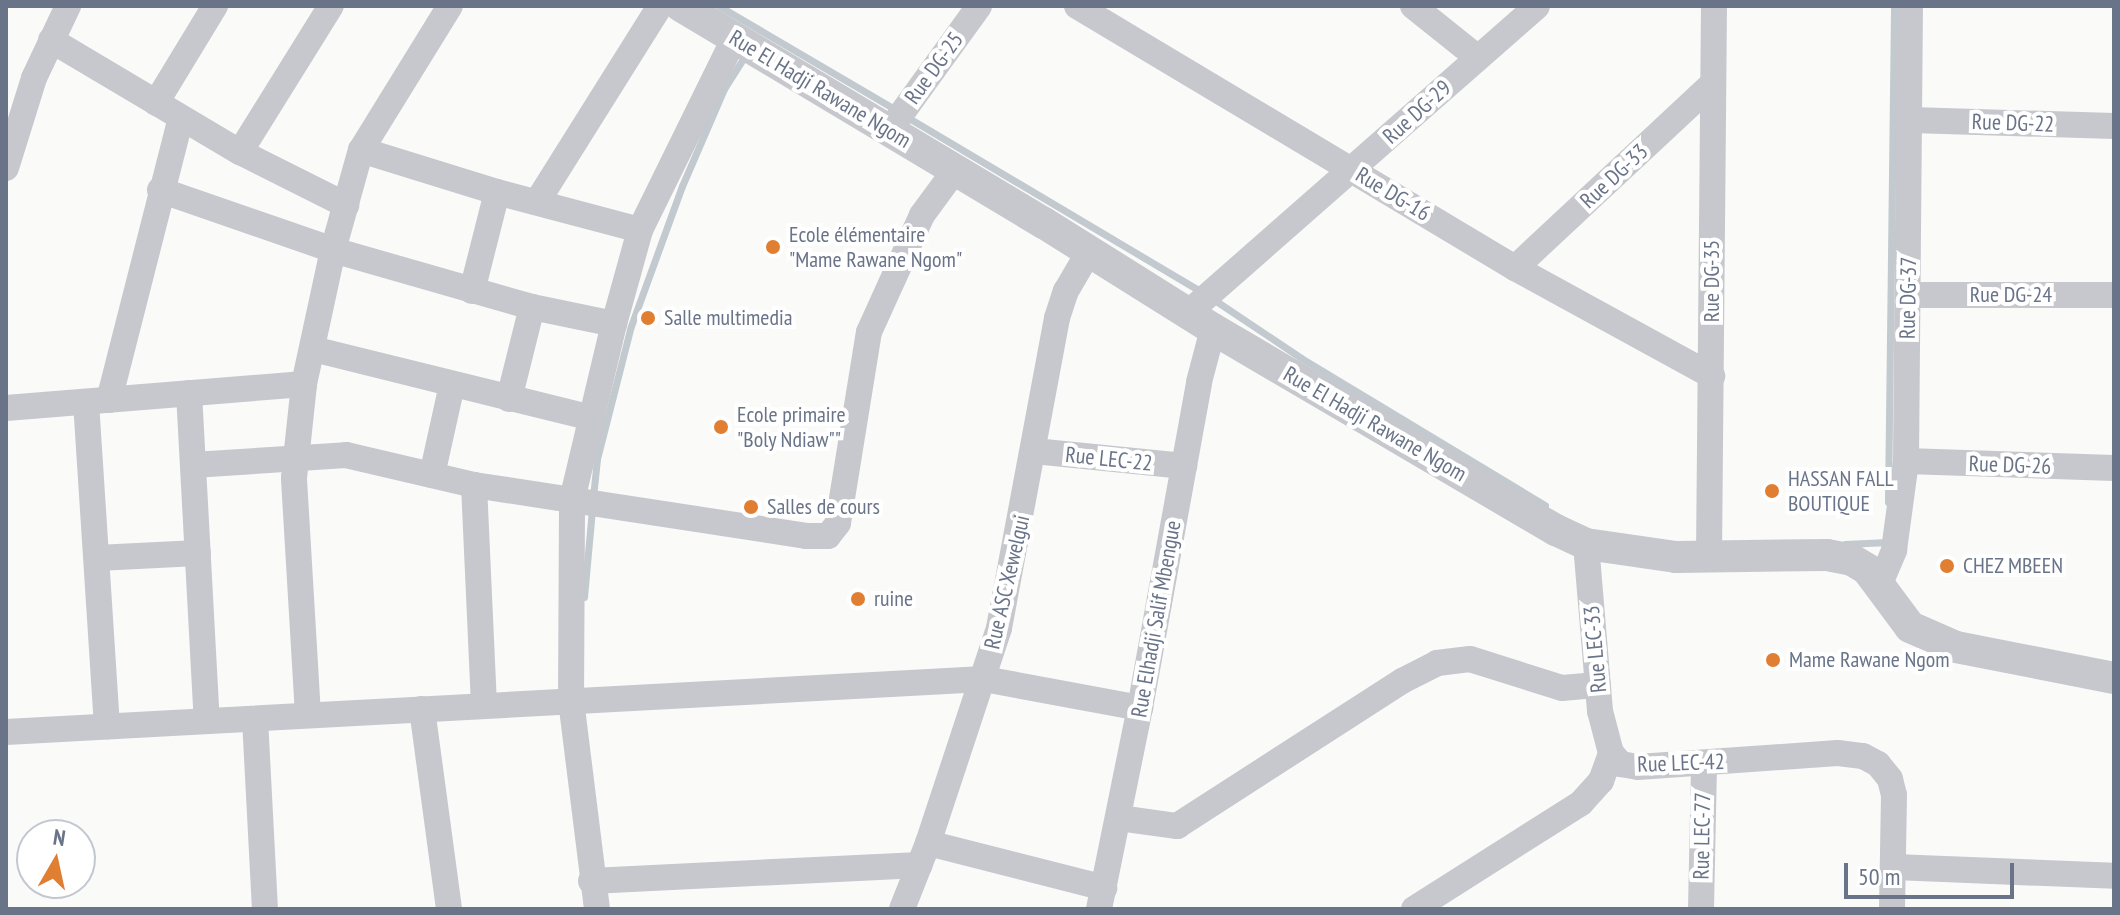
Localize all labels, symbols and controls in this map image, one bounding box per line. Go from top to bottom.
street label: Rue El Hadji Rawane Ngom [724,24,916,154]
street label: Rue DG-25 [899,27,969,109]
street label: Rue DG-29 [1378,75,1456,149]
street label: Rue DG-22 [1971,108,2055,138]
street label: Rue DG-33 [1575,138,1653,214]
street label: Rue DG-16 [1351,161,1435,227]
place label: Ecole élémentaire "Mame Rawane Ngom" [789,221,962,272]
marker: Ecole élémentaire "Mame Rawane Ngom" [764,238,782,256]
street label: Rue DG-35 [1699,240,1725,322]
street label: Rue DG-37 [1894,257,1922,339]
street label: Rue DG-24 [1970,282,2052,308]
place label: Salle multimedia [664,305,793,331]
marker: Salle multimedia [639,309,657,327]
street label: Rue El Hadji Rawane Ngom [1279,361,1471,487]
place label: Ecole primaire "Boly Ndiaw"" [737,401,846,452]
marker: Ecole primaire "Boly Ndiaw"" [712,418,730,436]
street label: Rue LEC-22 [1064,441,1154,477]
street label: Rue DG-26 [1968,450,2052,480]
place label: HASSAN FALL BOUTIQUE [1788,465,1894,516]
marker: HASSAN FALL BOUTIQUE [1763,482,1781,500]
place label: Salles de cours [767,494,880,520]
marker: Salles de cours [742,498,760,516]
street label: Rue ASC Xewelgui [979,512,1035,652]
street label: Rue Elhadji Salif Mbengue [1126,518,1186,720]
place label: CHEZ MBEEN [1963,553,2064,579]
marker: CHEZ MBEEN [1938,557,1956,575]
place label: ruine [874,586,913,612]
marker: ruine [849,590,867,608]
street label: Rue LEC-33 [1578,604,1612,694]
place label: Mame Rawane Ngom [1789,647,1950,673]
marker: Mame Rawane Ngom [1764,651,1782,669]
street label: Rue LEC-42 [1637,748,1725,778]
street label: Rue LEC-77 [1688,792,1716,880]
north arrow [16,819,96,899]
text: N [51,823,67,852]
scale bar [1848,847,2018,897]
text: 50 m [1858,861,1900,892]

